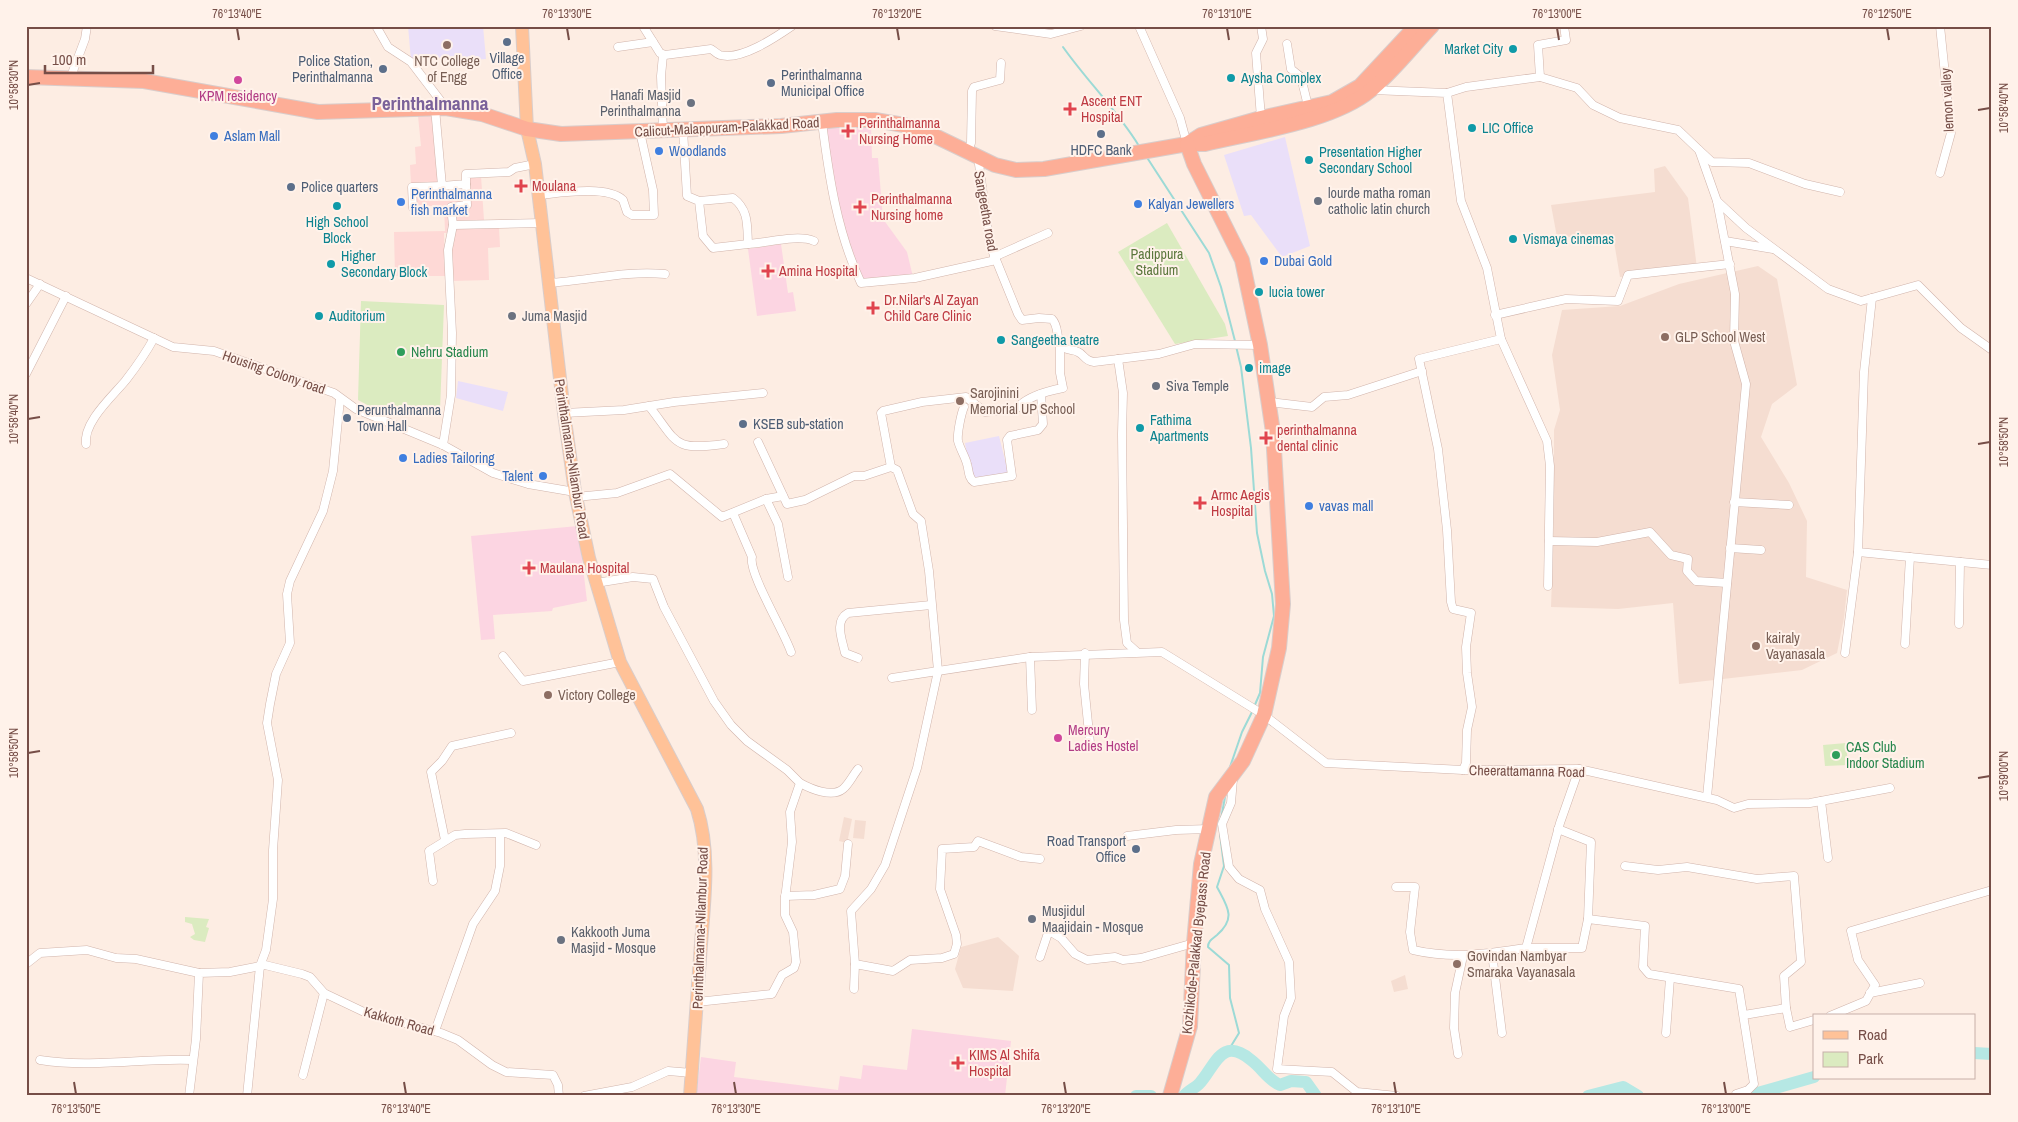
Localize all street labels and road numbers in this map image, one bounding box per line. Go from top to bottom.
street label: lemon valley [1936,67,1958,132]
street label: Calicut-Malappuram-Palakkad Road [634,113,820,141]
street label: Sangeetha road [970,169,1002,253]
street label: Housing Colony road [220,346,328,398]
street label: Perinthalmanna-Nilambur Road [550,378,594,540]
street label: Cheerattamanna Road [1469,761,1585,781]
street label: Perinthalmanna-Nilambur Road [688,847,712,1009]
street label: Kozhikode-Palakkad Byepass Road [1177,851,1215,1035]
street label: Kakkoth Road [362,1002,436,1040]

